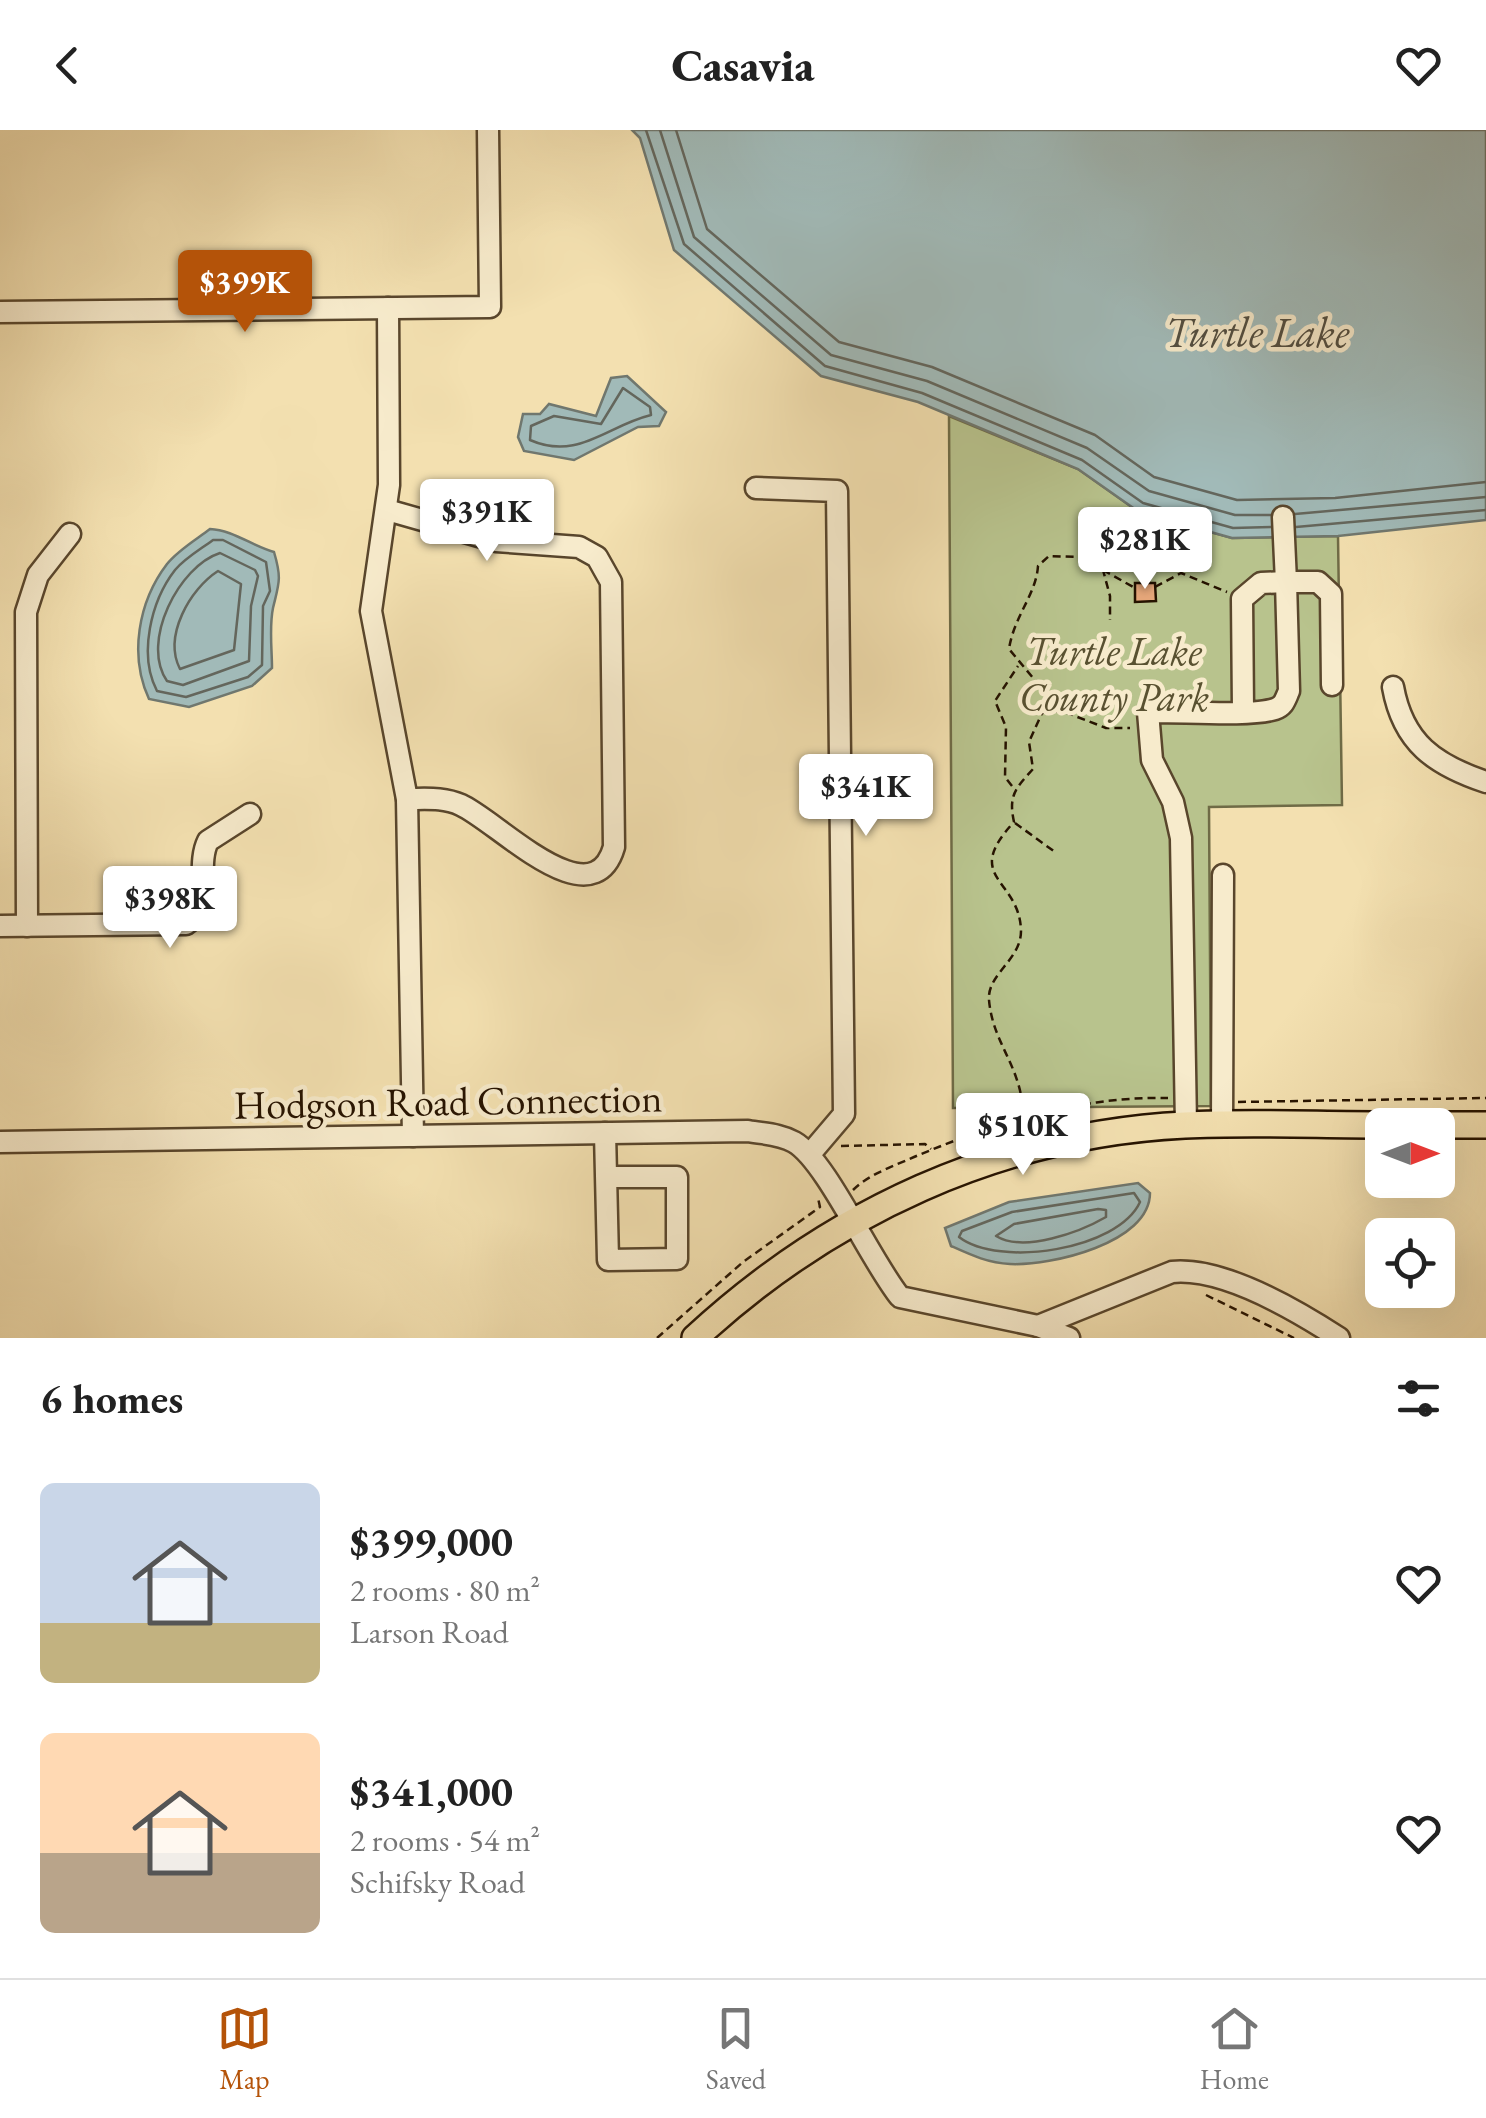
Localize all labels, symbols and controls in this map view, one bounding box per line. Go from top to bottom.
text: Casavia [672,36,814,94]
icon: back [40,38,95,93]
icon: heart [1391,38,1446,93]
pin: $399K [175,250,315,335]
text: $399K [200,261,290,303]
water label: Turtle Lake [1165,305,1350,360]
pin: $391K [417,479,557,564]
text: $391K [442,490,532,532]
pin: $281K [1075,507,1215,592]
text: $281K [1100,518,1190,560]
park label: Turtle Lake County Park [1019,625,1209,723]
pin: $341K [796,754,936,839]
text: $341K [821,765,911,807]
pin: $398K [100,866,240,951]
text: $398K [125,877,215,919]
street label: Hodgson Road Connection [233,1071,663,1131]
pin: $510K [953,1093,1093,1178]
text: $510K [978,1104,1068,1146]
north arrow [1365,1108,1455,1198]
map controls [1365,1108,1455,1308]
button: locate [1365,1218,1455,1308]
text: 6 homes [40,1371,183,1426]
icon: filters [1391,1371,1446,1426]
text: $399,000 [350,1514,513,1569]
icon: home [120,1523,240,1643]
icon: heart [1391,1556,1446,1611]
text: 2 rooms · 80 m² [350,1569,540,1611]
text: Larson Road [350,1611,509,1653]
text: $341,000 [350,1764,513,1819]
icon: home [120,1773,240,1893]
icon: heart [1391,1806,1446,1861]
text: 2 rooms · 54 m² [350,1819,540,1861]
text: Schifsky Road [350,1861,525,1903]
tab: Map [217,2001,272,2097]
tab: Saved [706,2001,766,2097]
tab: Home [1200,2001,1269,2097]

